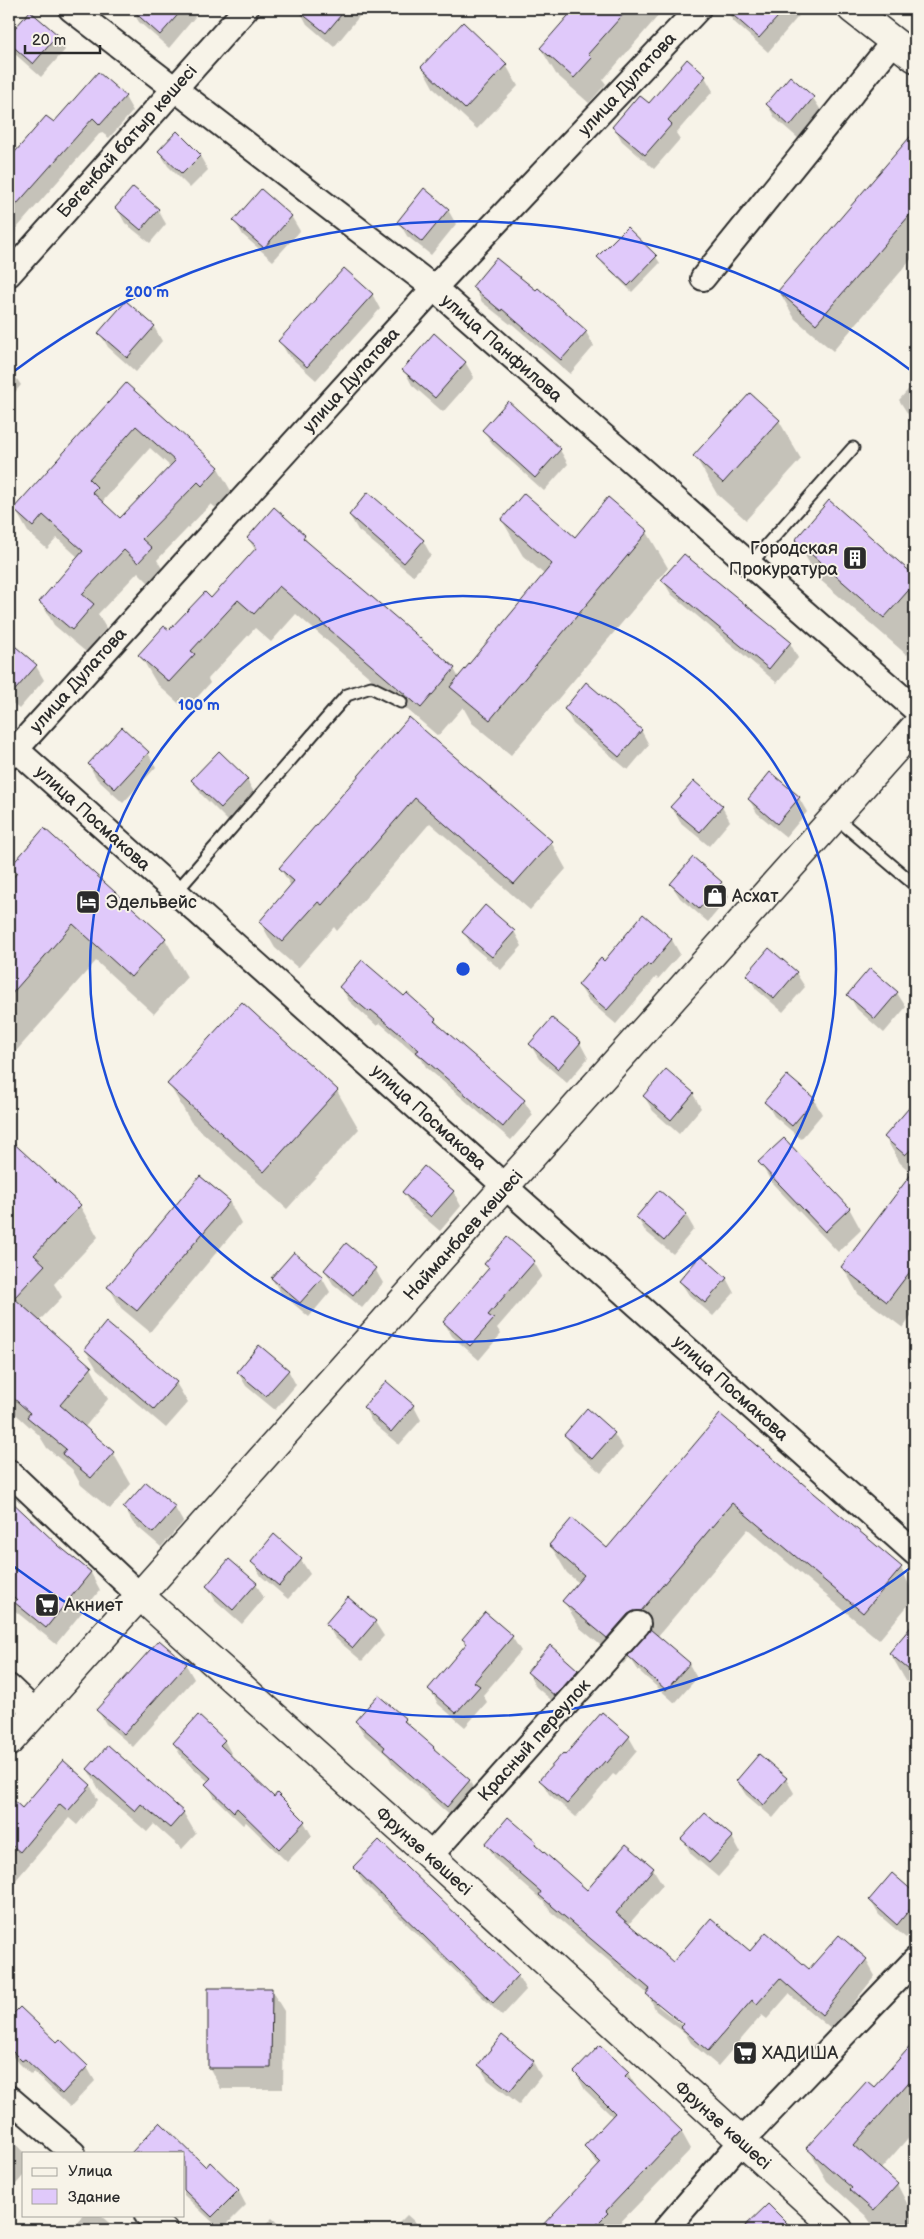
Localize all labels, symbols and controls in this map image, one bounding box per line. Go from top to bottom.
scale bar [25,22,100,54]
street label: улица Дулатова [574,28,681,141]
text: 20 m [32,31,66,50]
street label: Бөгенбай батыр көшесі [53,61,202,222]
text: 200 m [125,283,169,302]
street label: улица Панфилова [437,290,567,407]
street label: улица Дулатова [299,323,404,437]
place label: Городская Прокуратура [729,538,838,580]
building icon: Городская Прокуратура [842,545,868,571]
street label: улица Дулатова [26,623,131,737]
text: 100 m [178,696,220,715]
street label: улица Посмакова [31,761,155,876]
shop icon: Асхат [702,883,728,909]
place label: Асхат [731,886,779,907]
hotel icon: Эдельвейс [75,889,101,915]
place label: Эдельвейс [106,892,197,913]
centre of rings [454,960,472,978]
street label: улица Посмакова [367,1060,491,1175]
street label: Найманбаев көшесі [399,1166,527,1305]
street label: улица Посмакова [669,1331,793,1446]
supermarket icon: Акниет [34,1592,60,1618]
place label: Акниет [63,1595,124,1616]
street label: Красный переулок [474,1674,595,1806]
street label: Фрунзе көшесі [371,1803,476,1900]
supermarket icon: ХАДИША [732,2040,758,2066]
place label: ХАДИША [762,2043,838,2064]
street label: Фрунзе көшесі [670,2077,775,2174]
legend [22,2152,185,2216]
text: Улица [68,2162,113,2181]
text: Здание [68,2188,120,2207]

